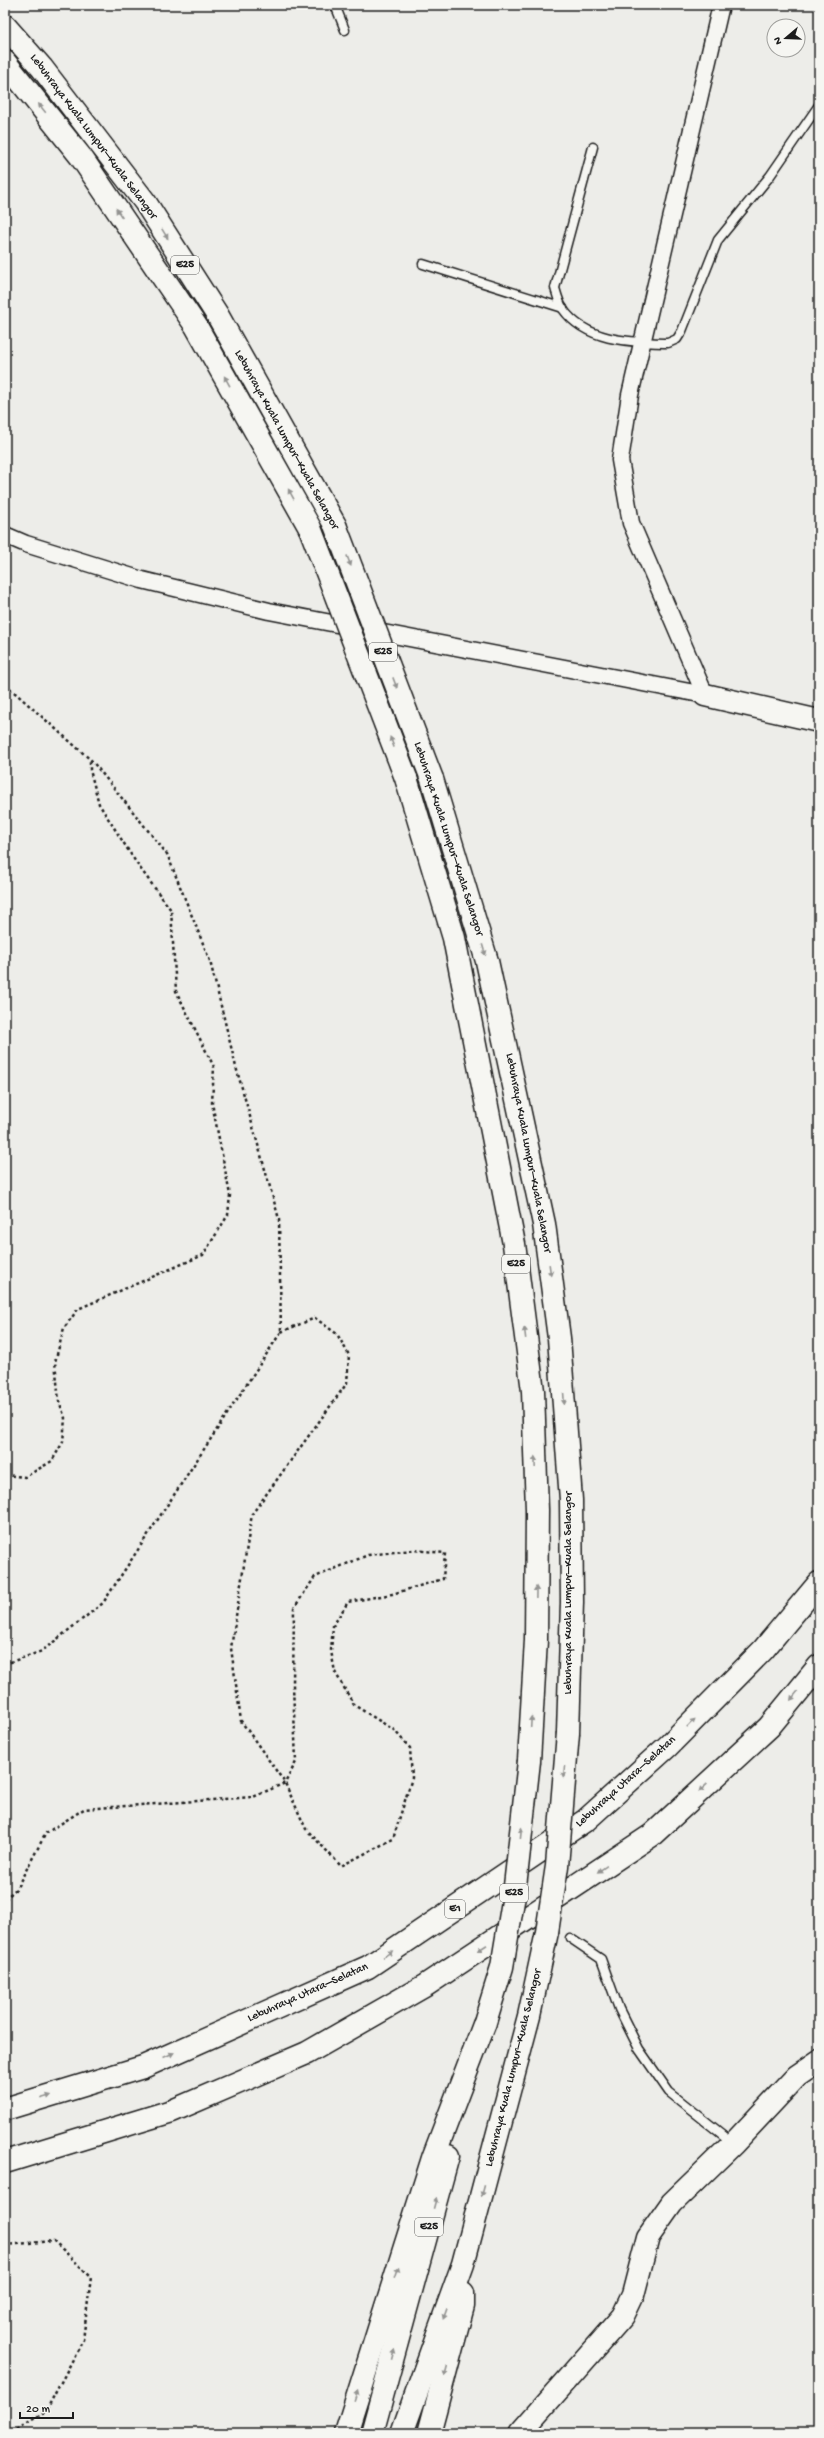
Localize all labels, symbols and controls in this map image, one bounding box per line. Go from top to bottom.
north arrow [766,18,806,58]
text: N [772,35,785,46]
street label: Lebuhraya Kuala Lumpur–Kuala Selangor [26,52,161,224]
one-way arrow [38,103,46,114]
one-way arrow [115,208,123,218]
one-way arrow [162,228,169,240]
road number: E25 [171,256,199,274]
street label: Lebuhraya Kuala Lumpur–Kuala Selangor [231,348,342,534]
one-way arrow [223,375,230,387]
one-way arrow [287,488,294,500]
one-way arrow [346,556,352,568]
road number: E25 [369,643,397,661]
one-way arrow [393,677,399,689]
one-way arrow [388,735,394,747]
street label: Lebuhraya Kuala Lumpur–Kuala Selangor [410,740,487,939]
one-way arrow [481,945,487,957]
street label: Lebuhraya Kuala Lumpur–Kuala Selangor [502,1052,555,1256]
road number: E25 [502,1255,530,1273]
one-way arrow [547,1263,553,1276]
one-way arrow [522,1327,528,1339]
one-way arrow [560,1393,567,1405]
one-way arrow [532,1456,539,1468]
street label: Lebuhraya Kuala Lumpur–Kuala Selangor [562,1490,576,1695]
one-way arrow [533,1586,540,1598]
one-way arrow [790,1690,799,1701]
one-way arrow [528,1716,535,1728]
one-way arrow [686,1718,696,1728]
street label: Lebuhraya Utara–Selatan [573,1733,679,1831]
one-way arrow [561,1766,568,1778]
one-way arrow [698,1783,708,1793]
one-way arrow [518,1827,524,1839]
one-way arrow [597,1865,607,1873]
road number: E25 [500,1884,528,1902]
road number: E1 [445,1900,465,1918]
one-way arrow [476,1945,488,1952]
one-way arrow [383,1950,393,1958]
street label: Lebuhraya Utara–Selatan [246,1960,371,2026]
street label: Lebuhraya Kuala Lumpur–Kuala Selangor [483,1966,546,2168]
one-way arrow [163,2052,175,2058]
one-way arrow [40,2094,52,2100]
one-way arrow [480,2185,486,2197]
one-way arrow [432,2196,438,2208]
road number: E25 [415,2218,443,2236]
one-way arrow [394,2266,400,2278]
one-way arrow [442,2308,448,2320]
one-way arrow [391,2349,397,2361]
one-way arrow [443,2365,449,2377]
one-way arrow [355,2389,361,2401]
scale bar [20,2394,73,2420]
text: 20 m [26,2403,51,2417]

